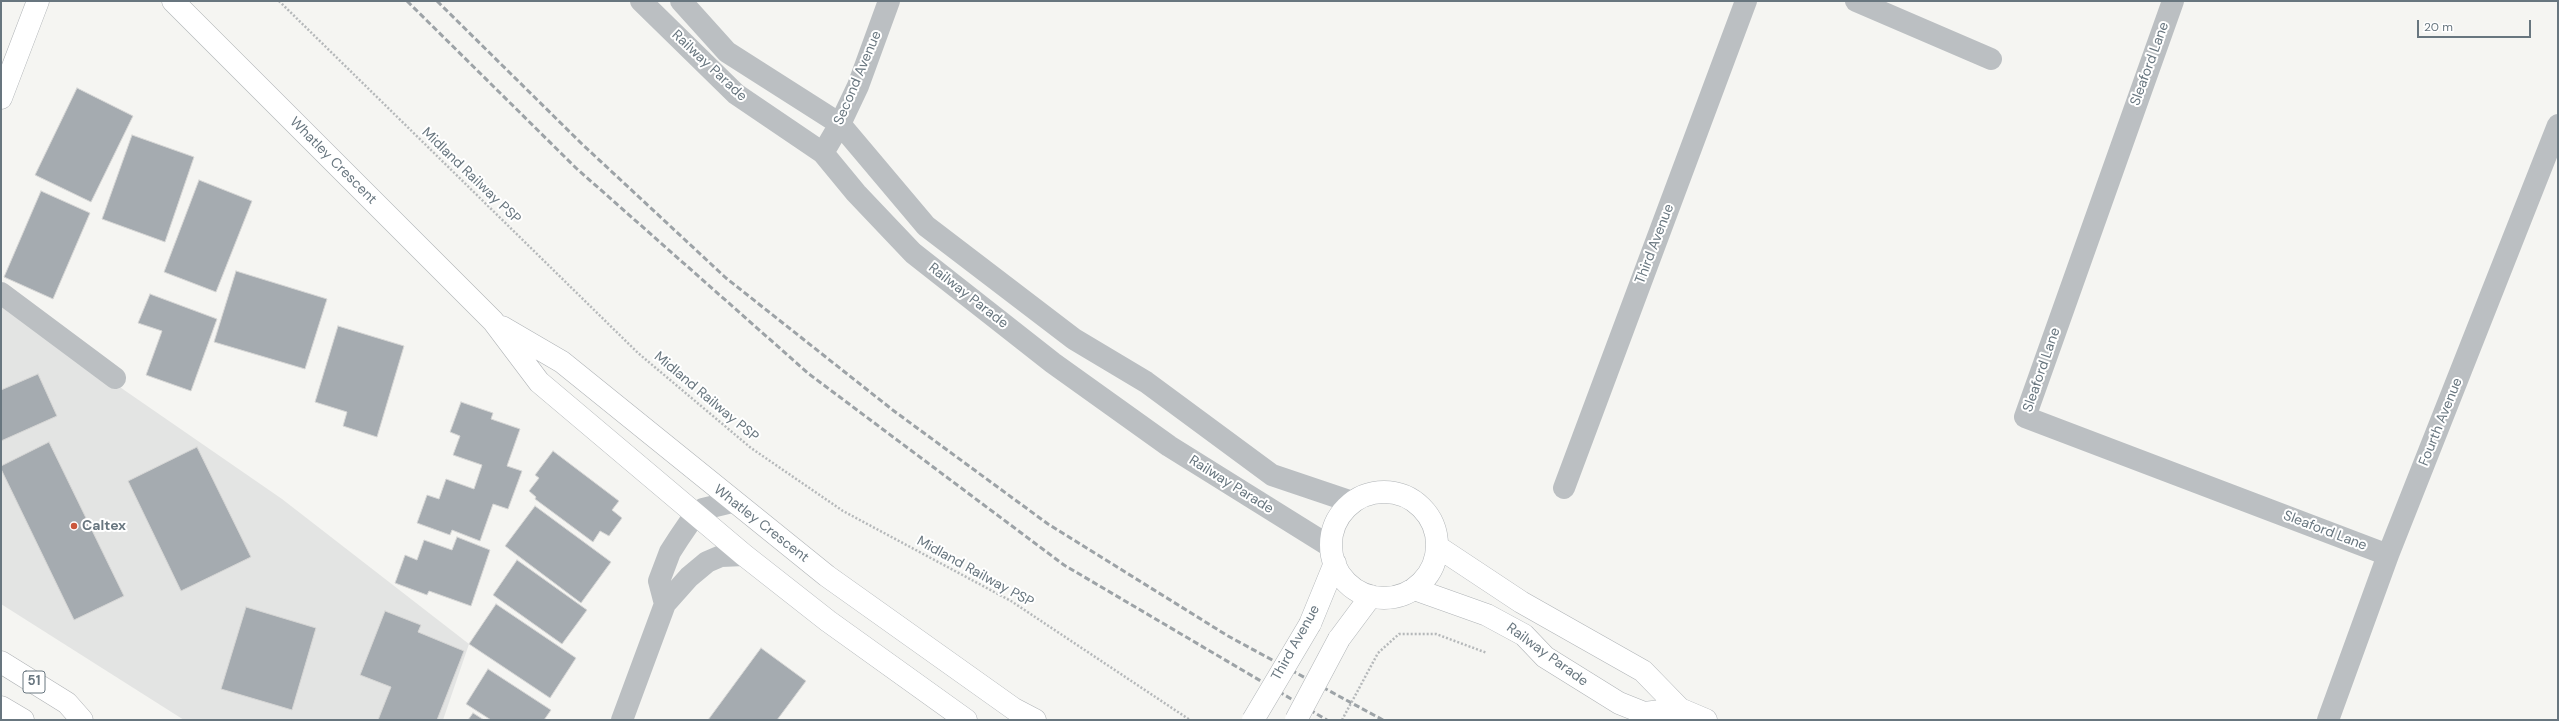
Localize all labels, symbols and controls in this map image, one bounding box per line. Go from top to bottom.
scale bar [2419,12,2533,38]
text: 20 m [2424,19,2453,35]
street label: Sleaford Lane [2127,20,2173,108]
street label: Railway Parade [668,27,750,105]
street label: Second Avenue [831,28,885,128]
street label: Whatley Crescent [286,114,380,208]
street label: Midland Railway PSP [418,124,524,228]
street label: Third Avenue [1632,202,1678,286]
street label: Railway Parade [925,260,1011,332]
street label: Sleaford Lane [2020,326,2064,414]
street label: Midland Railway PSP [650,348,762,446]
street label: Fourth Avenue [2416,375,2466,469]
street label: Railway Parade [1186,452,1276,518]
street label: Whatley Crescent [710,482,812,566]
street label: Sleaford Lane [2281,507,2369,555]
place label: Caltex [82,518,126,534]
marker: Caltex [69,521,79,531]
street label: Midland Railway PSP [914,533,1036,611]
street label: Third Avenue [1268,602,1324,684]
street label: Railway Parade [1503,620,1591,690]
road number: 51 [23,671,45,693]

